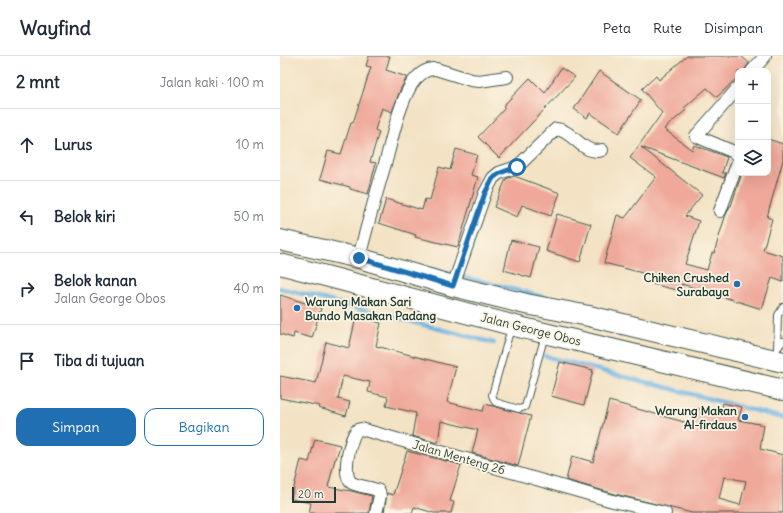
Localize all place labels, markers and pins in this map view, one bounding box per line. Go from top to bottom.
place label: Chiken Crushed Surabaya [644,270,729,300]
marker: Chiken Crushed Surabaya [732,279,742,289]
place label: Warung Makan Sari Bundo Masakan Padang [305,294,437,324]
marker: Warung Makan Sari Bundo Masakan Padang [292,303,302,313]
place label: Warung Makan Al-firdaus [655,403,738,432]
marker: Warung Makan Al-firdaus [740,412,750,422]

